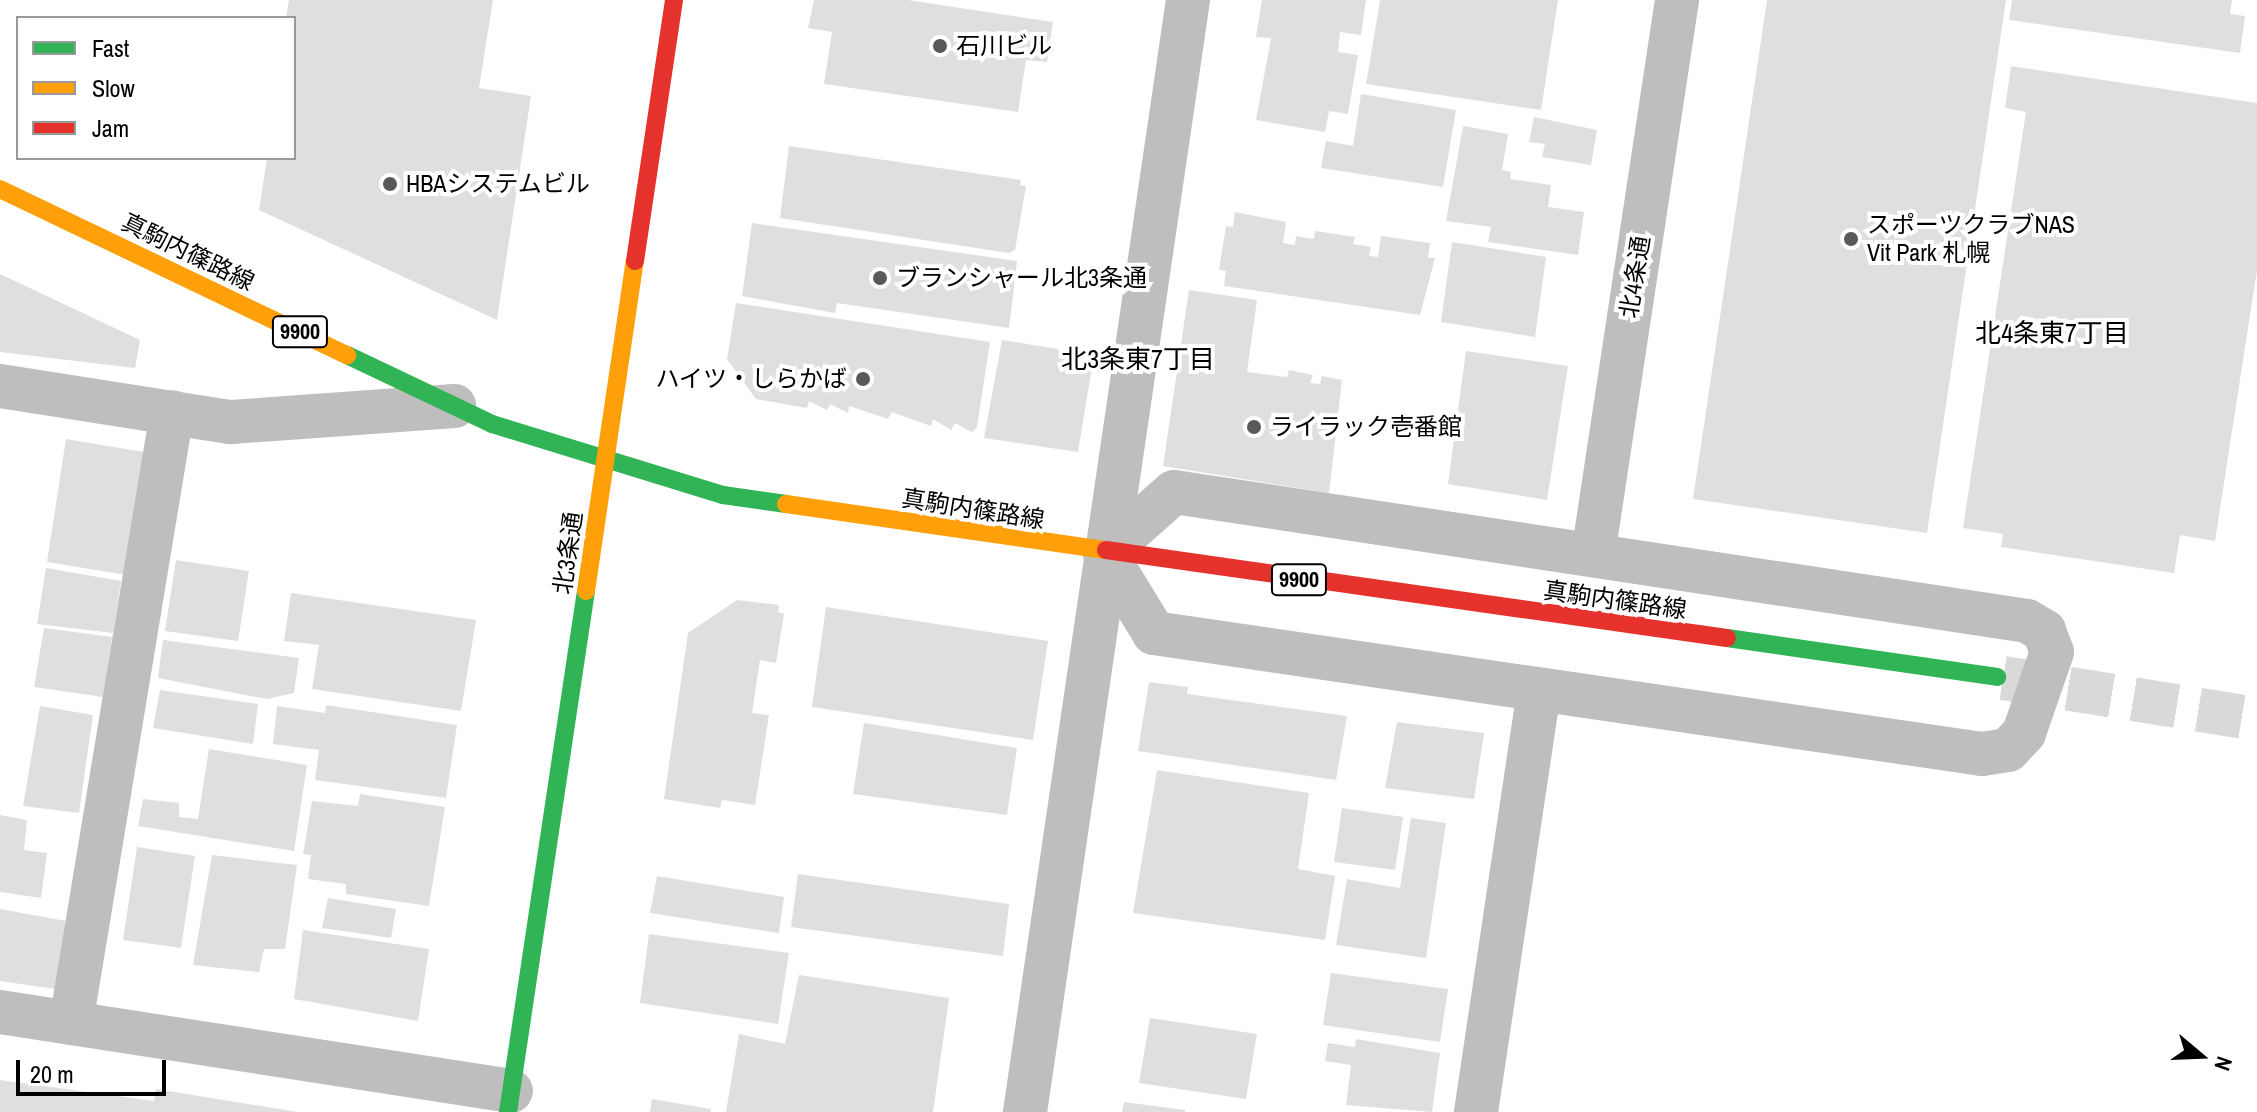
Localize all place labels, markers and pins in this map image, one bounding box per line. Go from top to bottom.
place label: 石川ビル [956,32,1052,60]
marker: 石川ビル [931,37,949,55]
place label: HBAシステムビル [406,170,590,198]
marker: HBAシステムビル [381,175,399,193]
place label: スポーツクラブNAS Vit Park 札幌 [1867,211,2075,267]
marker: スポーツクラブNAS Vit Park 札幌 [1842,230,1860,248]
place label: ブランシャール北3条通 [896,264,1147,292]
marker: ブランシャール北3条通 [871,269,889,287]
place label: ハイツ・しらかば [655,365,847,393]
marker: ハイツ・しらかば [854,370,872,388]
place label: ライラック壱番館 [1270,413,1462,441]
marker: ライラック壱番館 [1245,418,1263,436]

